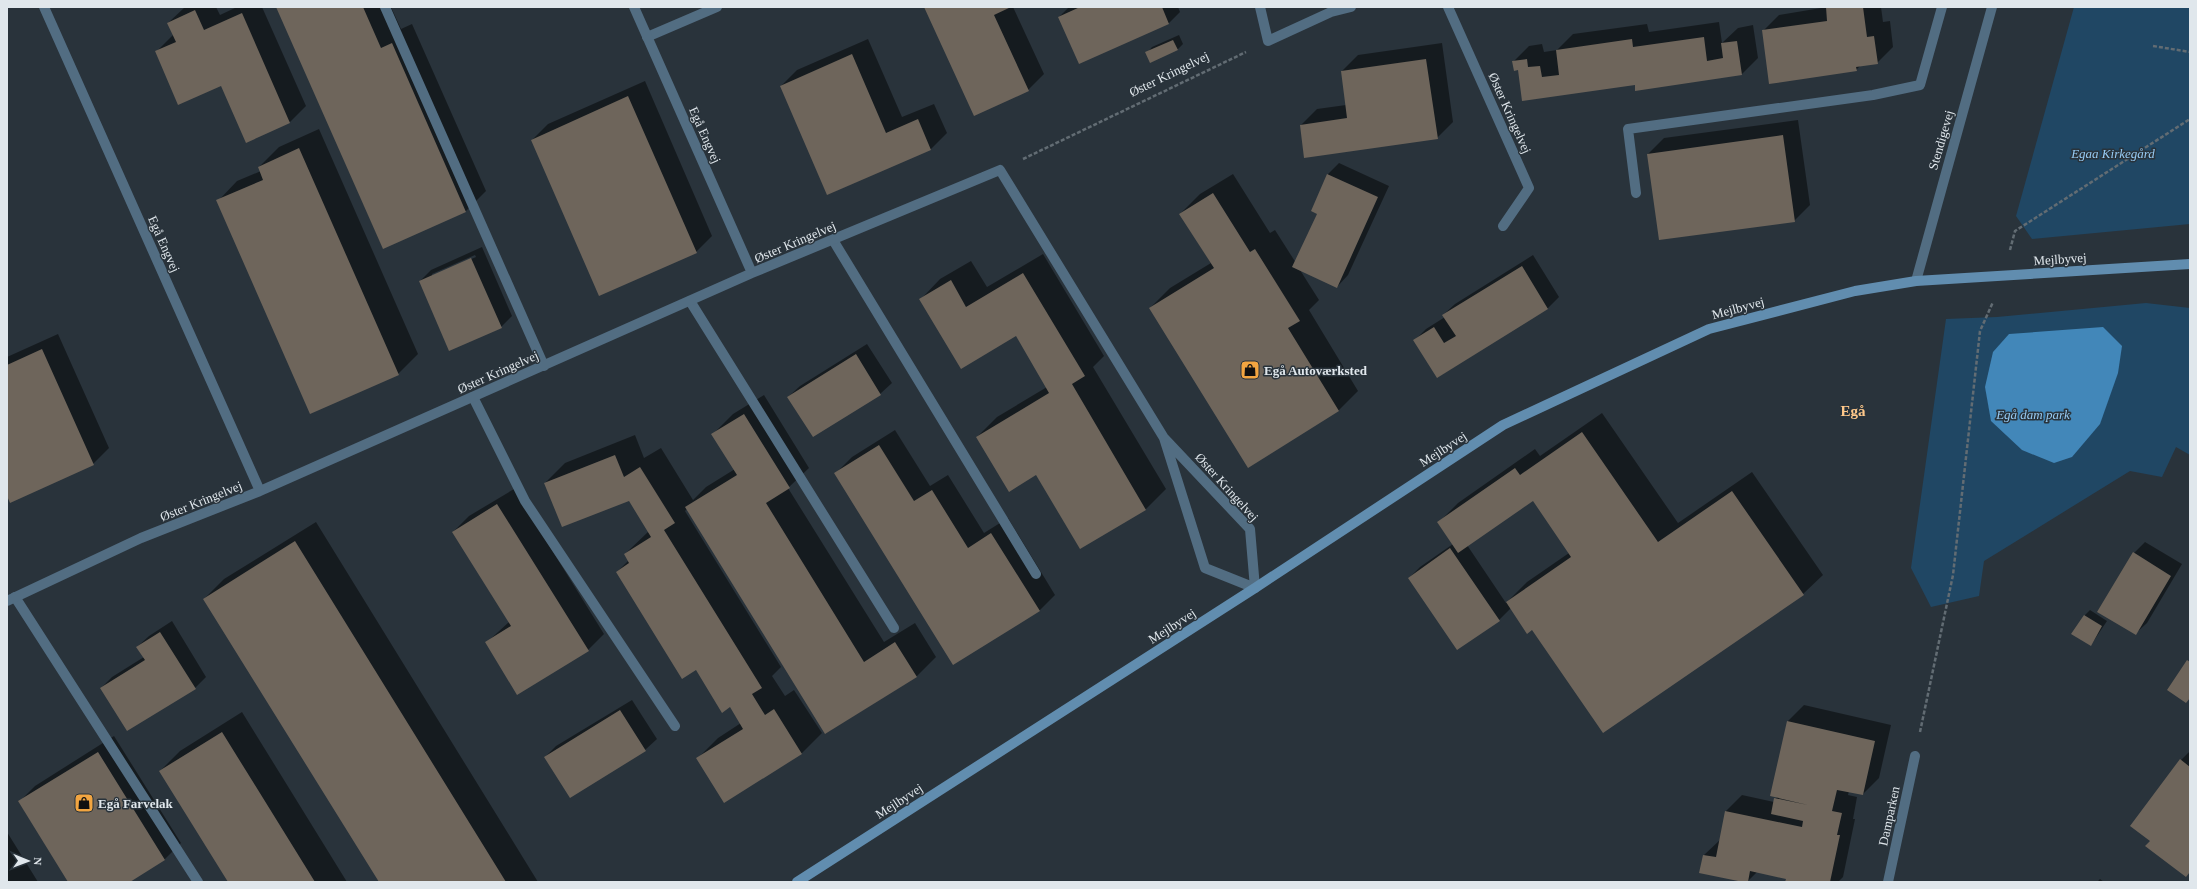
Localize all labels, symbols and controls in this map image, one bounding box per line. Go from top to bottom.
street label: Øster Kringelvej [1127,48,1211,100]
street label: Øster Kringelvej [1485,70,1535,156]
street label: Egå Engvej [686,104,724,166]
street label: Stendigevej [1925,108,1957,172]
park label: Egaa Kirkegård [2070,146,2155,161]
street label: Egå Engvej [145,213,183,275]
street label: Øster Kringelvej [752,218,838,266]
street label: Mejlbyvej [2033,250,2087,268]
street label: Mejlbyvej [1710,294,1766,322]
street label: Øster Kringelvej [455,347,541,397]
shop icon: Egå Autoværksted [1239,359,1261,381]
place label: Egå Autoværksted [1264,363,1368,378]
district label: Egå [1840,403,1866,419]
park label: Egå dam park [1995,407,2070,422]
street label: Mejlbyvej [1417,428,1469,470]
street label: Øster Kringelvej [1192,450,1262,524]
street label: Øster Kringelvej [158,478,244,524]
street label: Mejlbyvej [1146,605,1198,647]
street label: Mejlbyvej [873,780,925,822]
street label: Damparken [1875,784,1903,847]
shop icon: Egå Farvelak [73,792,95,814]
place label: Egå Farvelak [98,796,174,811]
north arrow [8,841,48,881]
text: N [32,857,44,865]

